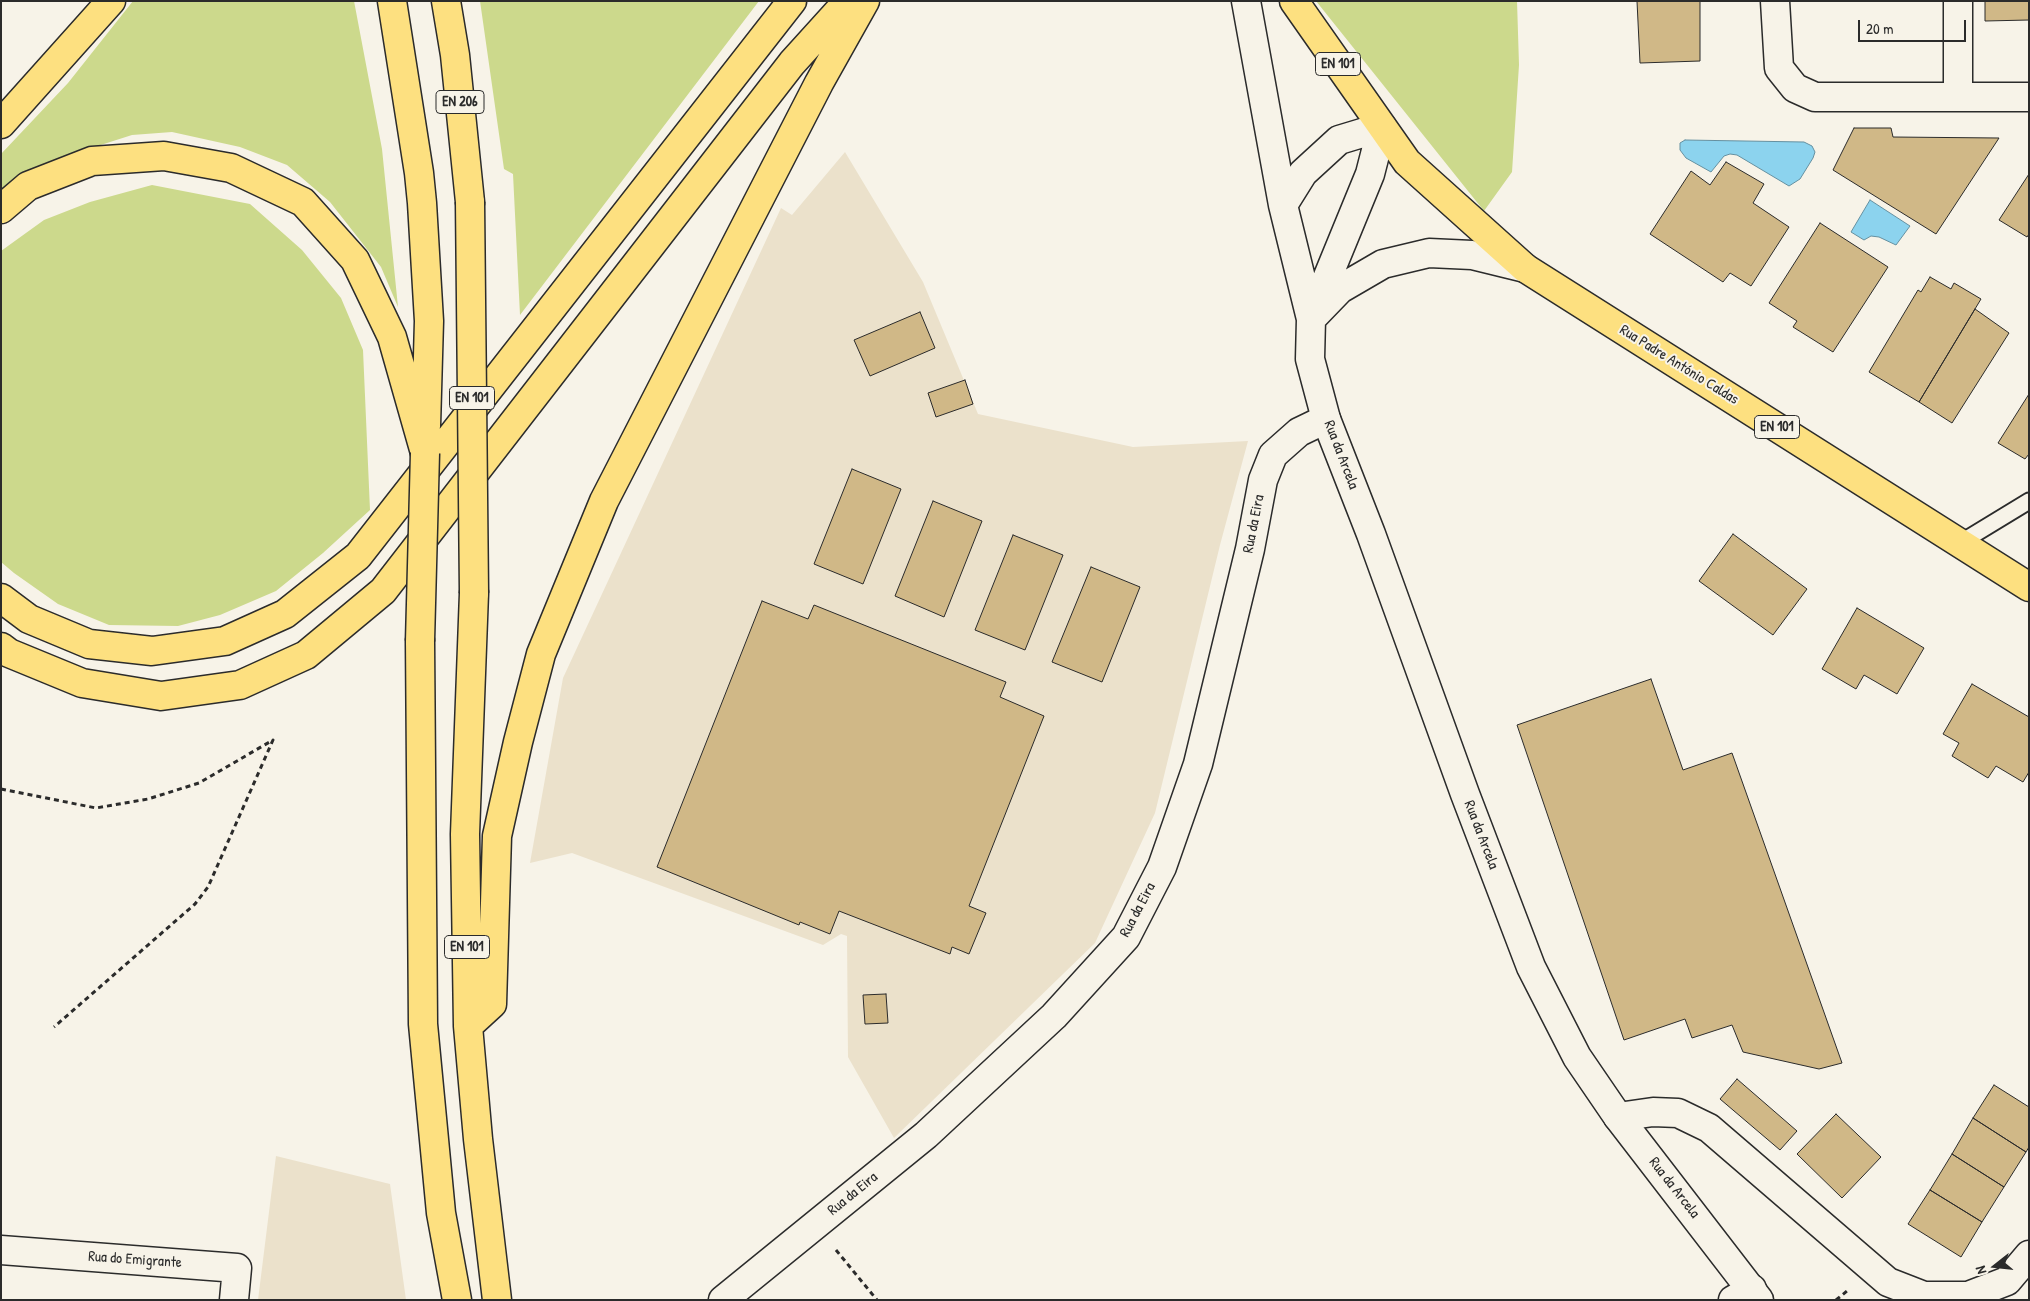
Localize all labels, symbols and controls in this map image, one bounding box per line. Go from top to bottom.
scale bar [1860,10,1968,42]
text: 20 m [1866,18,1893,39]
road number: EN 101 [1316,52,1360,76]
road number: EN 206 [436,90,484,114]
street label: Rua Padre António Caldas [1616,321,1742,409]
road number: EN 101 [450,386,494,409]
road number: EN 101 [1754,416,1800,438]
street label: Rua da Arcela [1320,418,1362,492]
street label: Rua da Eira [1240,493,1268,555]
street label: Rua da Arcela [1460,798,1502,872]
street label: Rua da Eira [1116,880,1160,940]
road number: EN 101 [444,936,490,959]
street label: Rua da Arcela [1645,1154,1703,1222]
street label: Rua da Eira [824,1168,882,1220]
north arrow [1970,1241,2020,1291]
street label: Rua do Emigrante [88,1248,182,1272]
text: N [1970,1264,1990,1276]

